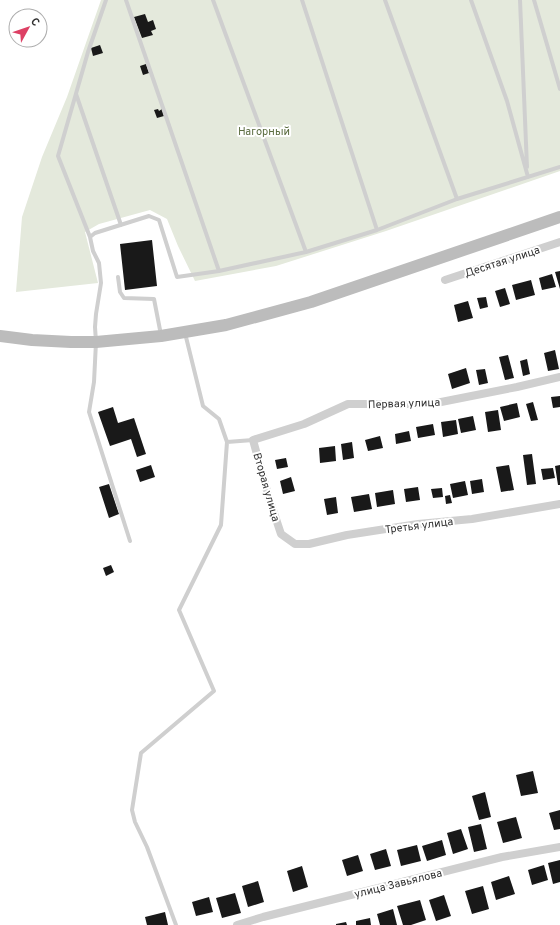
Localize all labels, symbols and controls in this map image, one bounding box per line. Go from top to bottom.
north arrow [8,8,48,48]
text: С [27,15,43,29]
park label: Нагорный [238,125,290,139]
street label: Десятая улица [463,243,542,281]
street label: Первая улица [368,396,441,412]
street label: Вторая улица [250,451,283,524]
street label: Третья улица [384,515,454,537]
street label: улица Завьялова [353,866,444,902]

